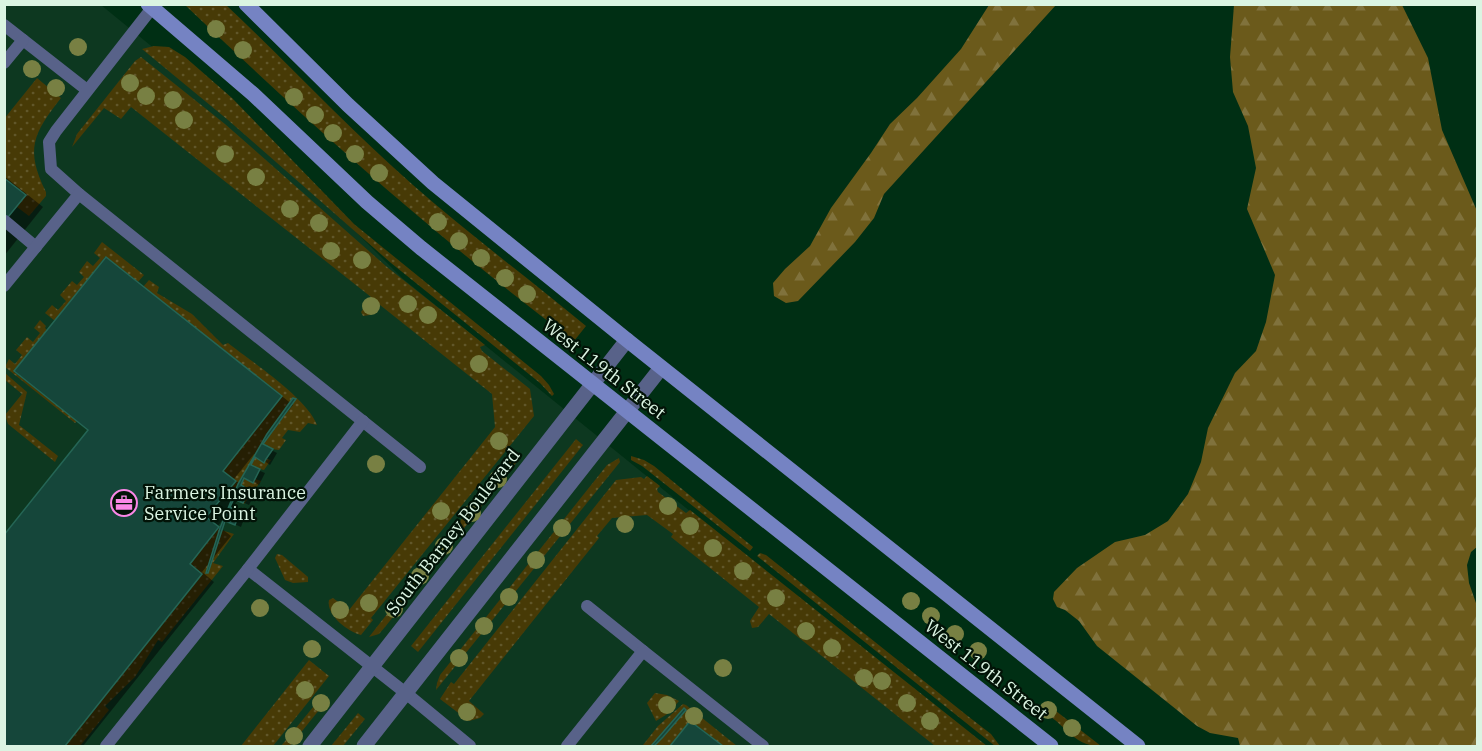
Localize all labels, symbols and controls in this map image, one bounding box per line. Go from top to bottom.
street label: West 119th Street [538,313,671,424]
street label: South Barney Boulevard [380,444,525,619]
place label: Farmers Insurance Service Point [144,481,306,525]
office icon: Farmers Insurance Service Point [109,488,139,518]
street label: West 119th Street [920,614,1053,725]

